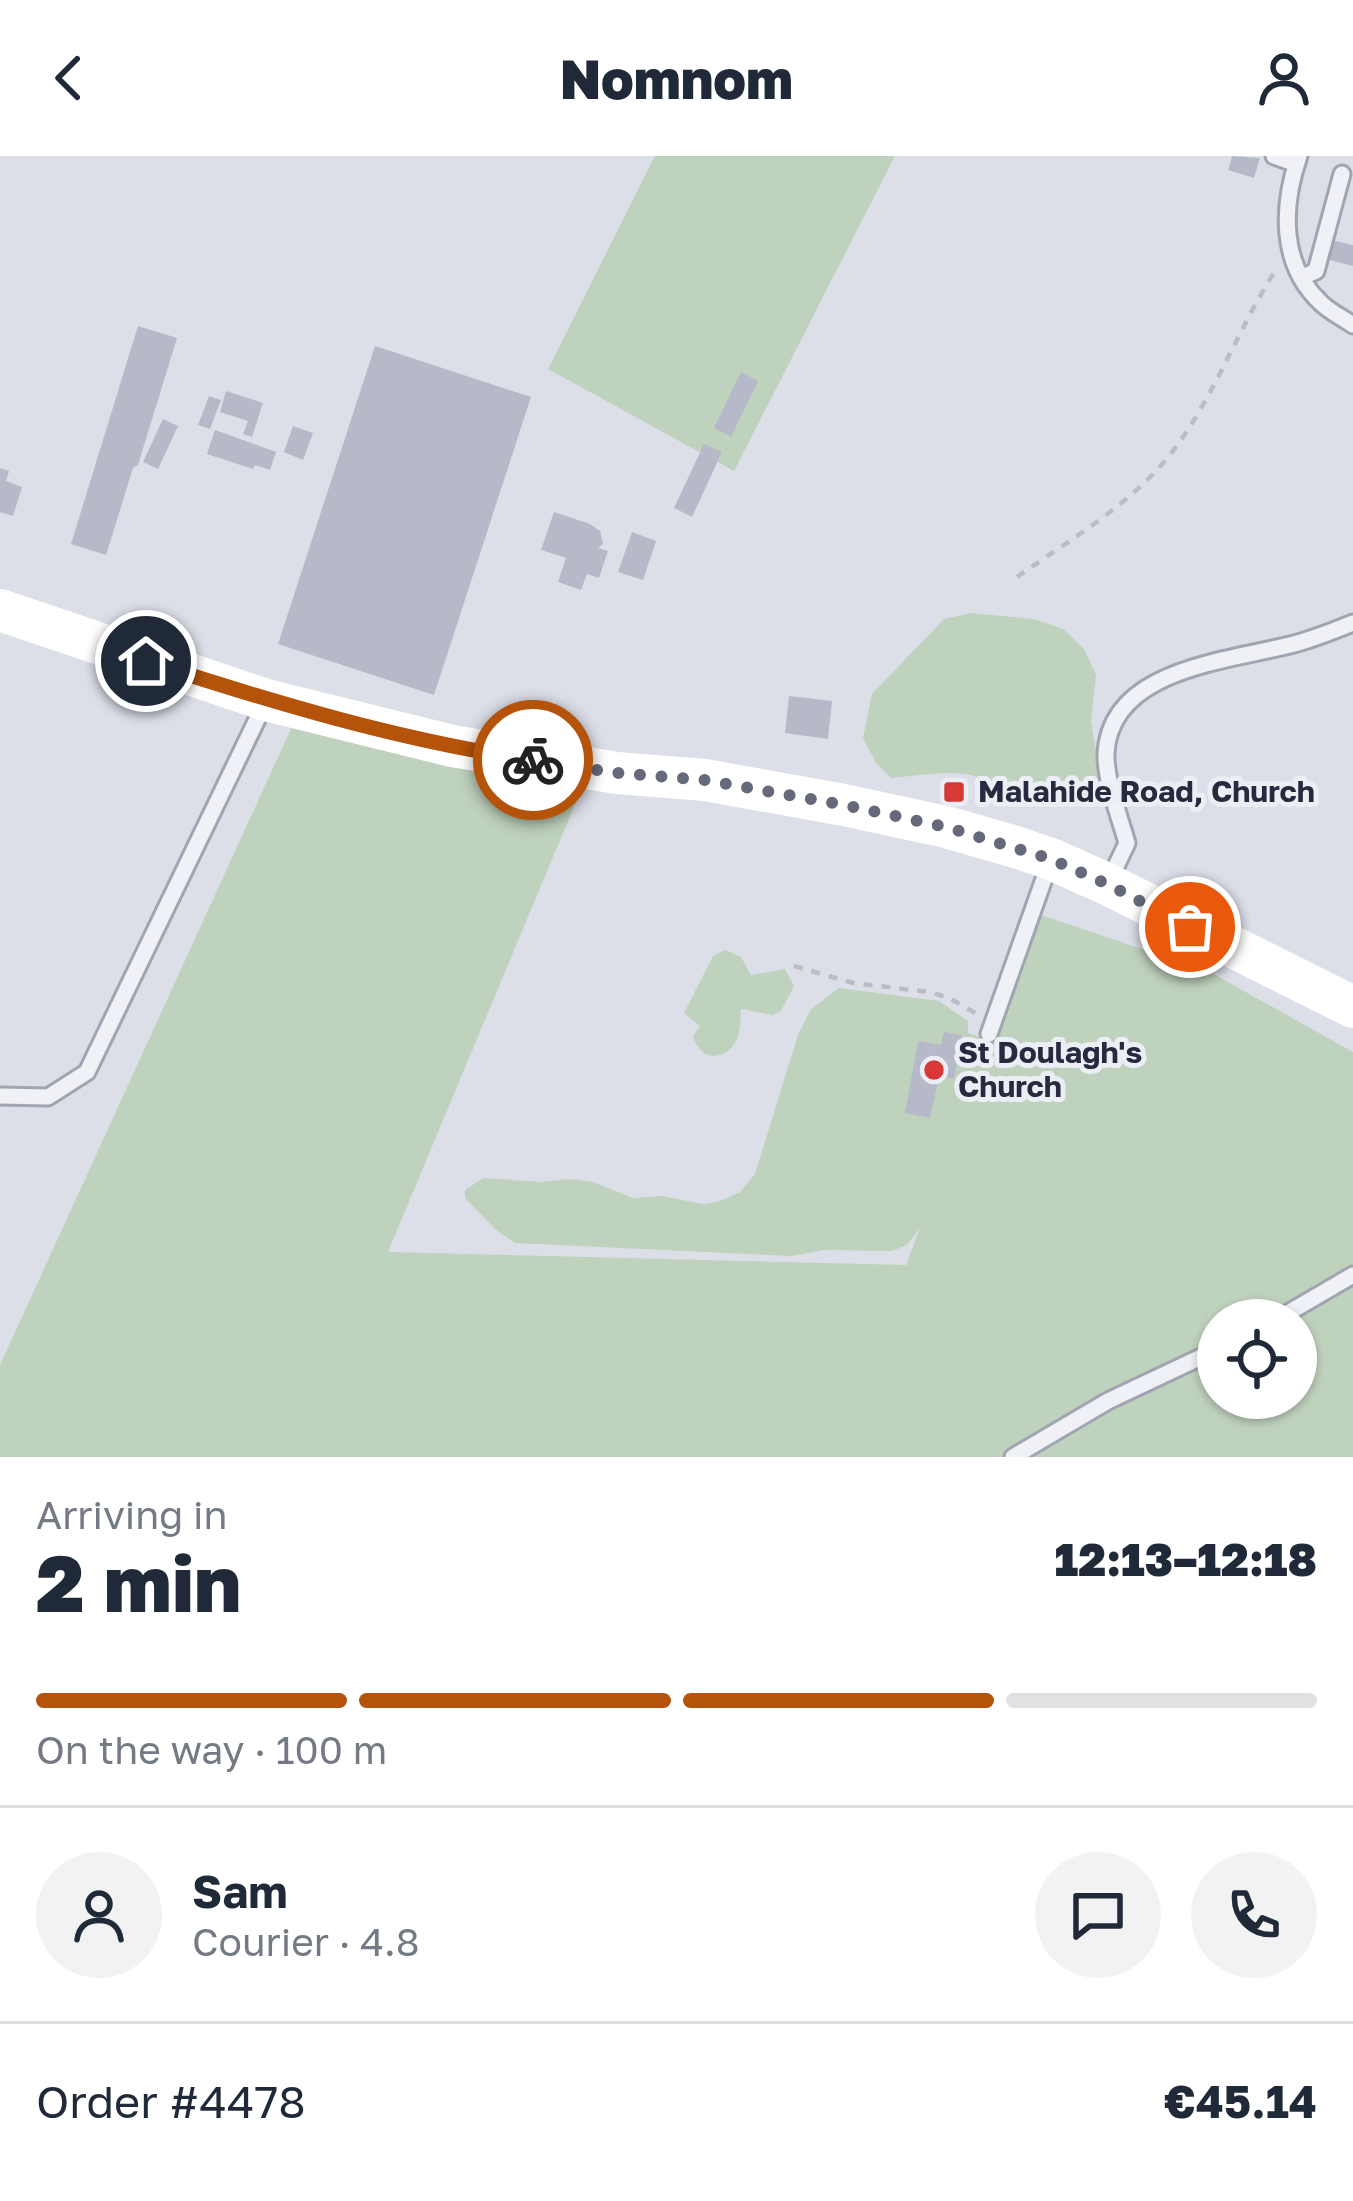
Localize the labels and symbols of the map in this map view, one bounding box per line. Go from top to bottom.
pin [95,610,197,712]
courier [473,700,593,820]
place label: Malahide Road, Church [978,773,1315,809]
marker: Malahide Road, Church [941,779,967,805]
pin [1139,876,1241,978]
place label: St Doulagh's Church [958,1034,1142,1104]
marker: St Doulagh's Church [921,1057,947,1083]

